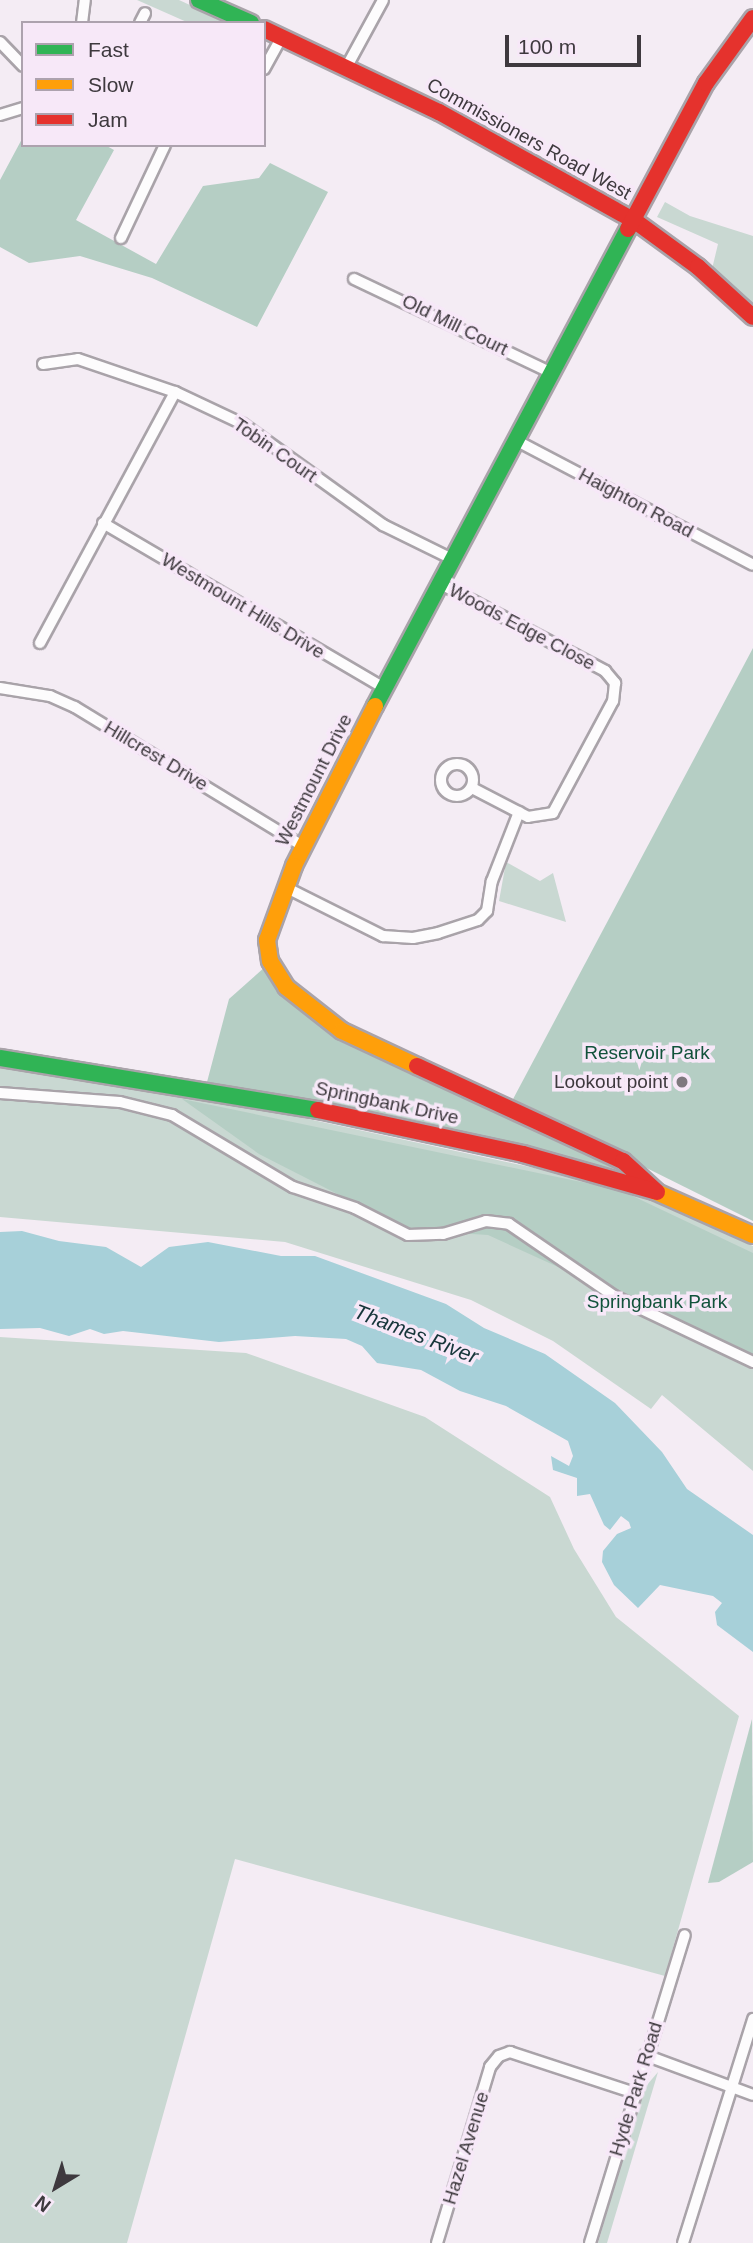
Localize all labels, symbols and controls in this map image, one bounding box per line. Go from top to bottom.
legend [21,21,266,147]
scale bar [508,21,644,65]
text: 100 m [518,35,576,58]
text: Fast [88,38,129,61]
text: Slow [88,73,134,96]
street label: Commissioners Road West [423,73,635,205]
text: Jam [88,108,128,131]
street label: Old Mill Court [398,290,512,360]
street label: Tobin Court [229,413,321,487]
street label: Haighton Road [575,463,697,543]
street label: Westmount Hills Drive [157,548,329,664]
street label: Woods Edge Close [445,579,599,675]
street label: Westmount Drive [271,710,357,850]
street label: Hillcrest Drive [100,716,212,796]
park label: Reservoir Park [584,1042,710,1064]
place label: Lookout point [554,1071,668,1093]
marker: Lookout point [674,1074,690,1090]
street label: Springbank Drive [313,1077,461,1129]
park label: Springbank Park [587,1291,727,1313]
water label: Thames River [350,1299,482,1369]
street label: Hyde Park Road [605,2019,667,2159]
street label: Hazel Avenue [438,2088,494,2208]
north arrow [21,2152,91,2222]
text: N [31,2191,55,2216]

